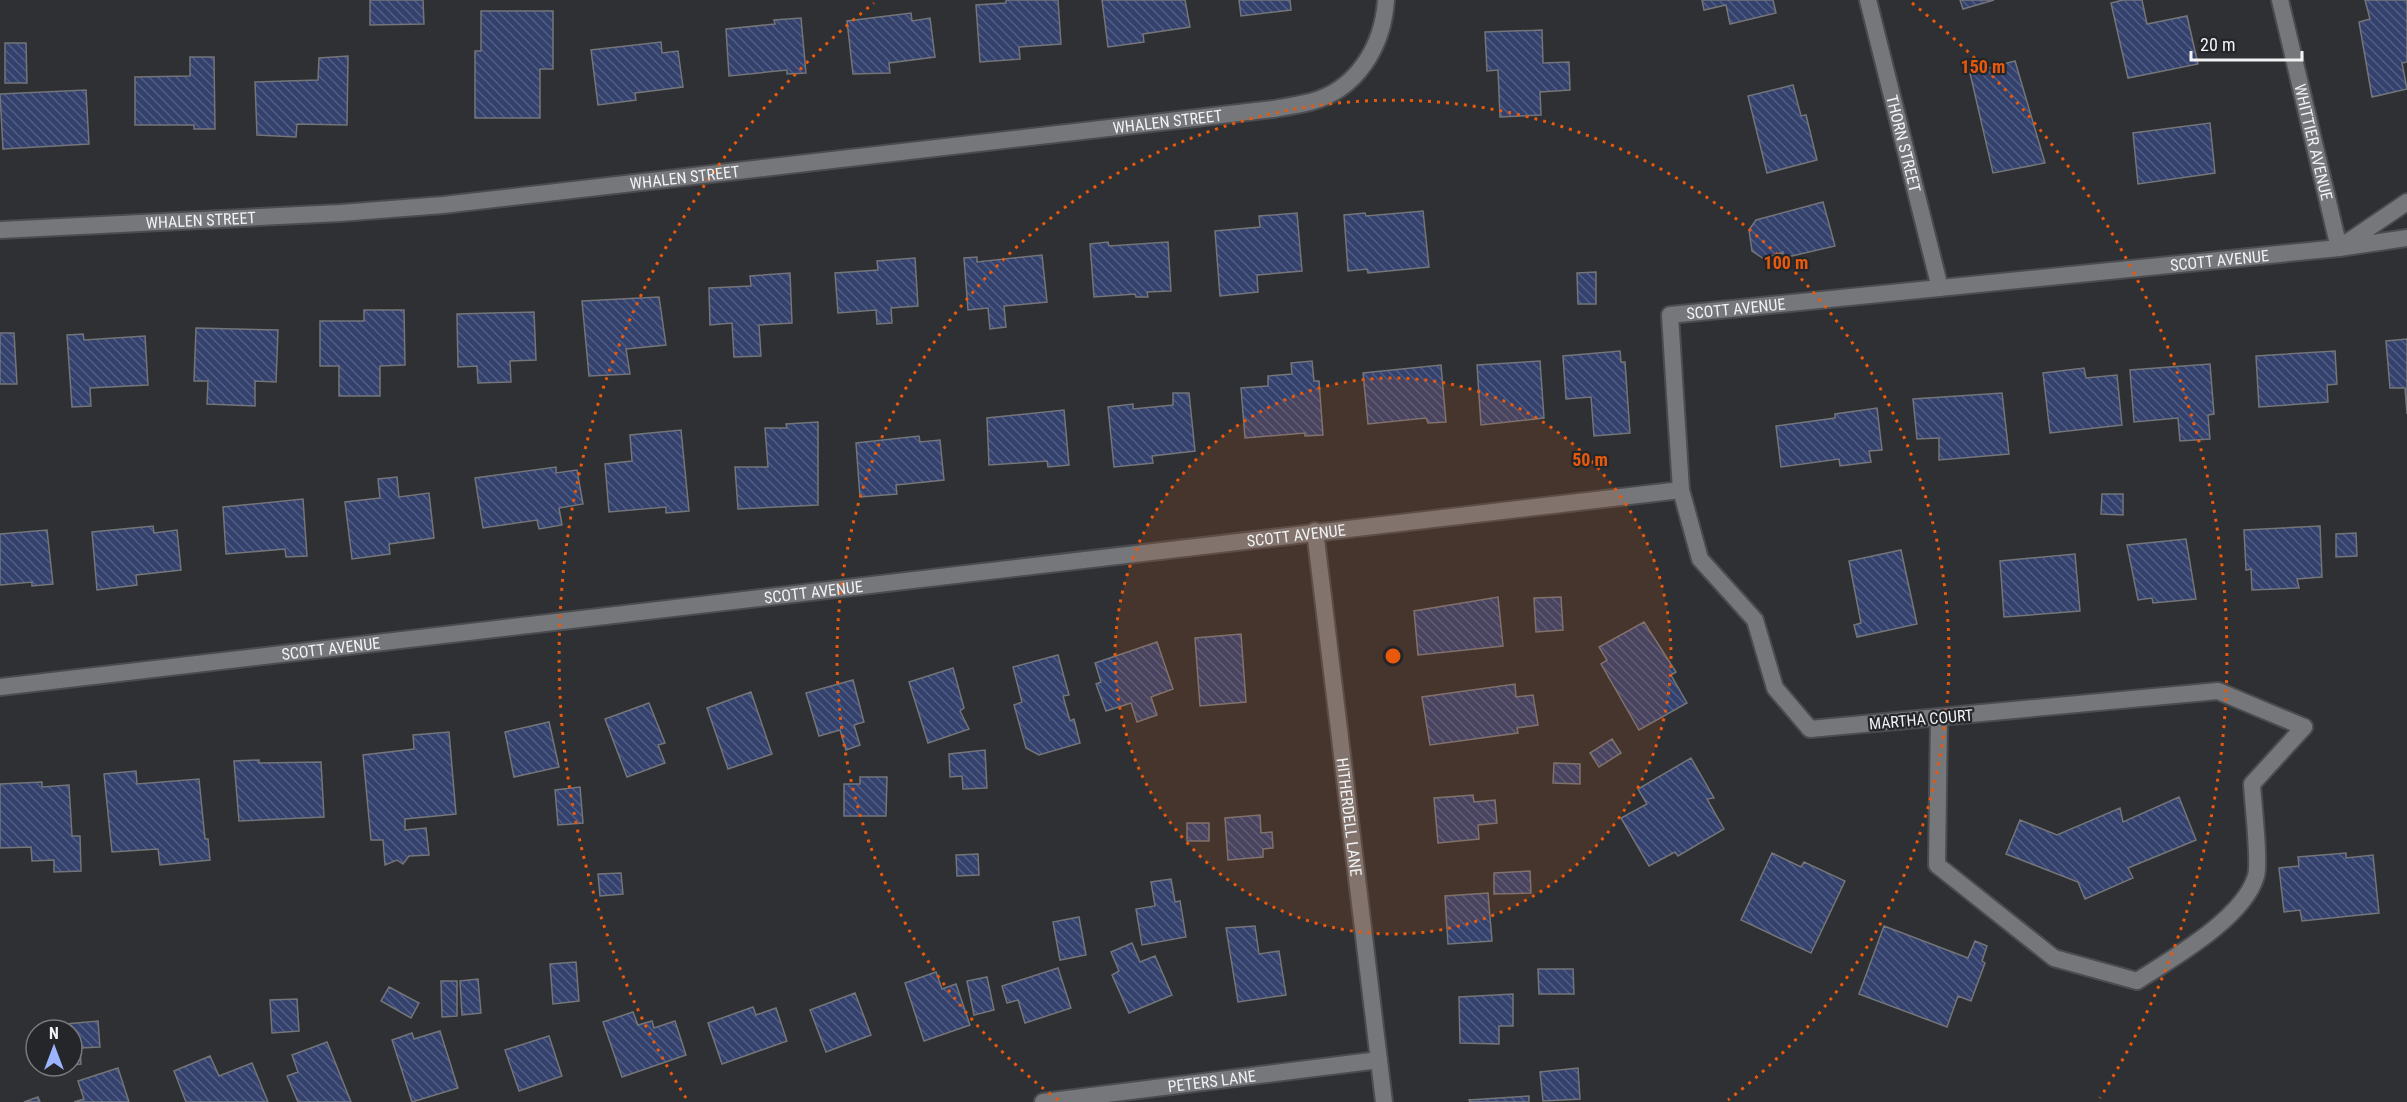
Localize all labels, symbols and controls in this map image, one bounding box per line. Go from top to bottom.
scale bar [2191,24,2302,62]
text: 20 m [2200,34,2235,55]
text: 150 m [1961,56,2005,77]
street label: WHITTIER AVENUE [2290,82,2336,202]
street label: THORN STREET [1882,93,1925,194]
street label: WHALEN STREET [1112,106,1223,137]
street label: WHALEN STREET [629,162,741,193]
street label: WHALEN STREET [145,208,256,233]
street label: SCOTT AVENUE [2169,246,2270,275]
text: 100 m [1764,252,1808,273]
street label: SCOTT AVENUE [1686,295,1786,323]
text: 50 m [1572,449,1608,470]
street label: SCOTT AVENUE [1246,520,1347,551]
street label: SCOTT AVENUE [763,577,864,607]
street label: SCOTT AVENUE [280,634,381,664]
centre of rings [1383,646,1403,666]
street label: MARTHA COURT [1868,705,1974,734]
street label: HITHERDELL LANE [1332,757,1366,877]
north arrow [24,1018,84,1078]
text: N [49,1024,59,1043]
street label: PETERS LANE [1167,1066,1257,1096]

